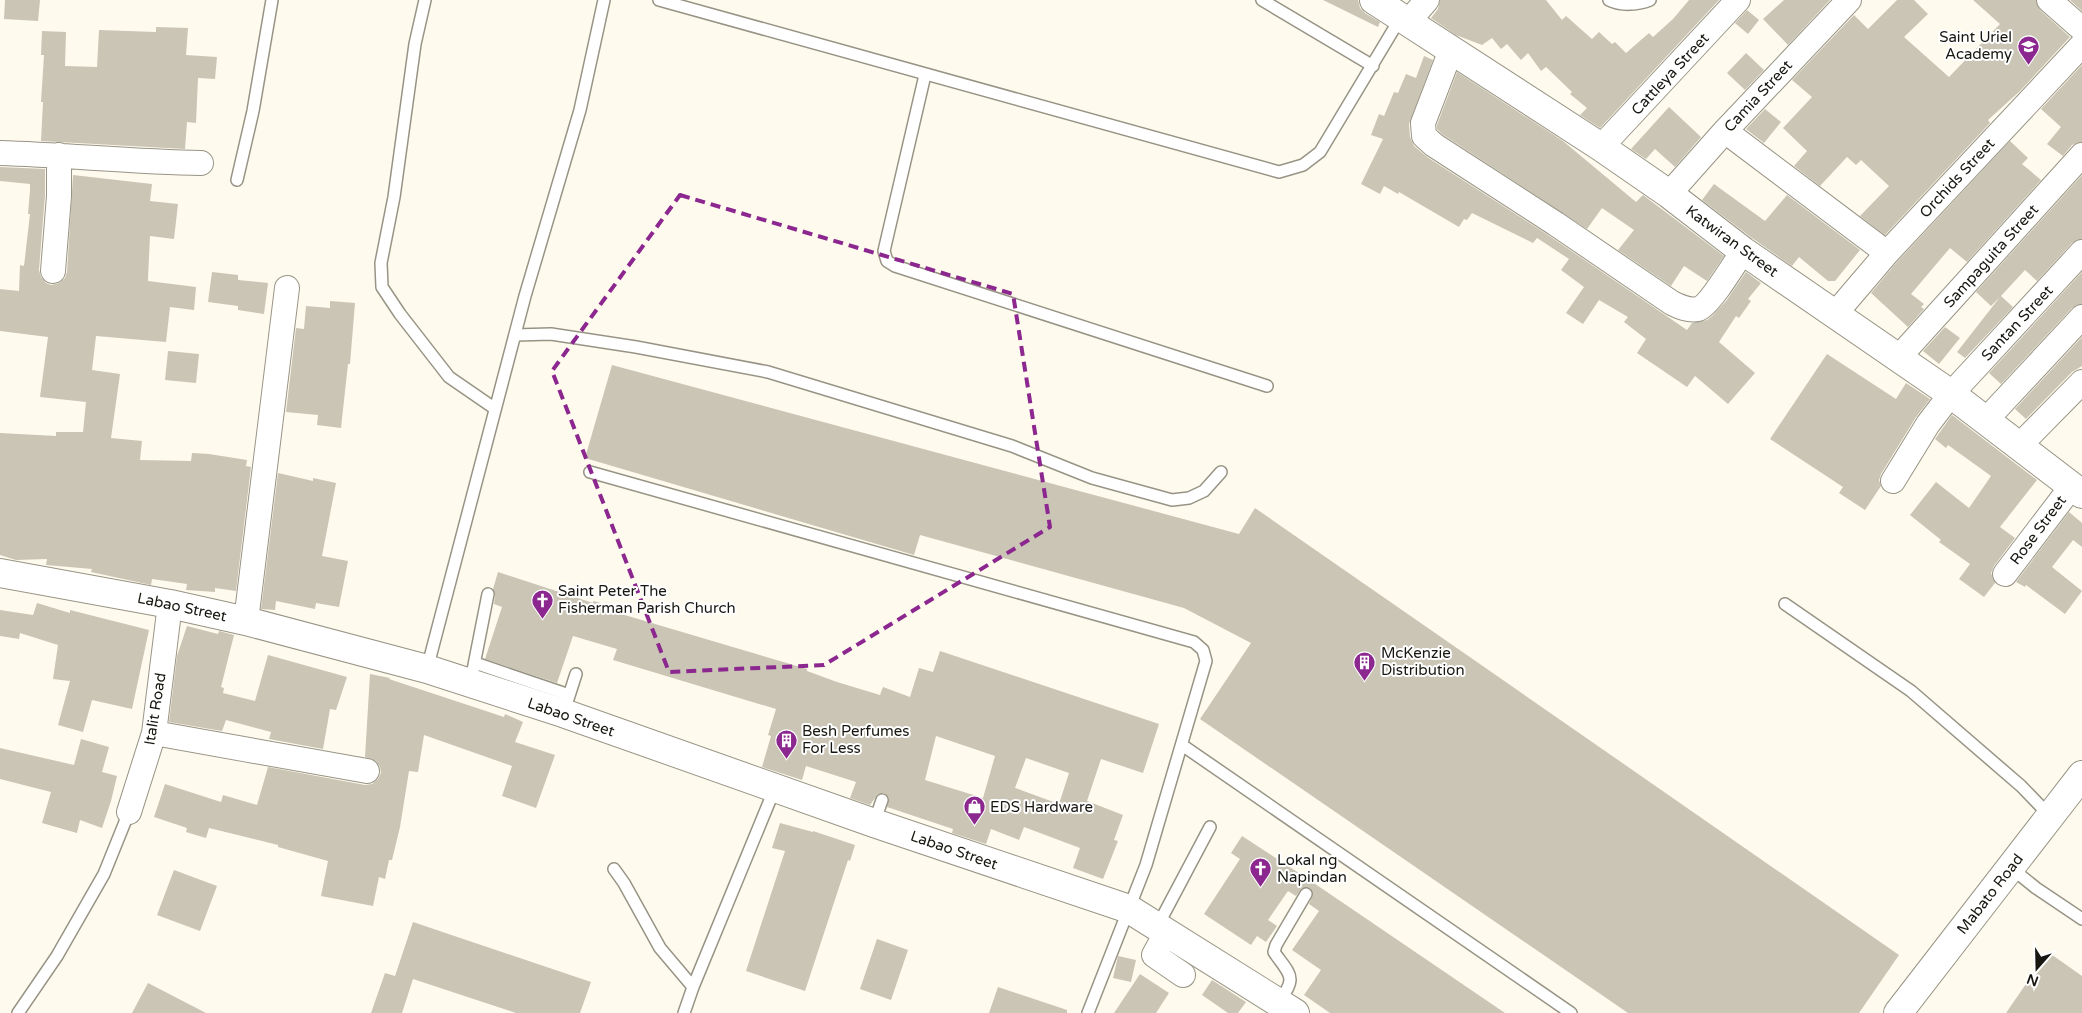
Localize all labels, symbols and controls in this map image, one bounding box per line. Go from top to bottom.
place label: Saint Uriel Academy [1939,28,2012,63]
street label: Cattleya Street [1627,29,1713,119]
school or university icon: Saint Uriel Academy [2016,34,2040,65]
street label: Camia Street [1720,56,1796,136]
street label: Orchids Street [1916,134,1998,221]
street label: Katwiran Street [1682,201,1782,281]
street label: Sampaguita Street [1940,201,2042,311]
street label: Santan Street [1977,281,2057,365]
street label: Rose Street [2006,492,2070,568]
place label: Saint Peter The Fisherman Parish Church [558,582,736,617]
church icon: Saint Peter The Fisherman Parish Church [530,588,554,619]
street label: Labao Street [136,589,229,625]
place label: McKenzie Distribution [1381,644,1465,679]
building icon: McKenzie Distribution [1353,650,1377,681]
street label: Italit Road [140,672,170,746]
street label: Labao Street [525,694,617,740]
place label: Besh Perfumes For Less [802,722,909,757]
building icon: Besh Perfumes For Less [774,728,798,759]
shop icon: EDS Hardware [962,795,986,826]
place label: EDS Hardware [990,798,1093,816]
street label: Labao Street [908,827,1000,873]
street label: Mabato Road [1953,850,2027,938]
place label: Lokal ng Napindan [1277,851,1347,886]
church icon: Lokal ng Napindan [1249,857,1273,888]
north arrow [2012,943,2062,993]
text: N [2025,970,2041,990]

